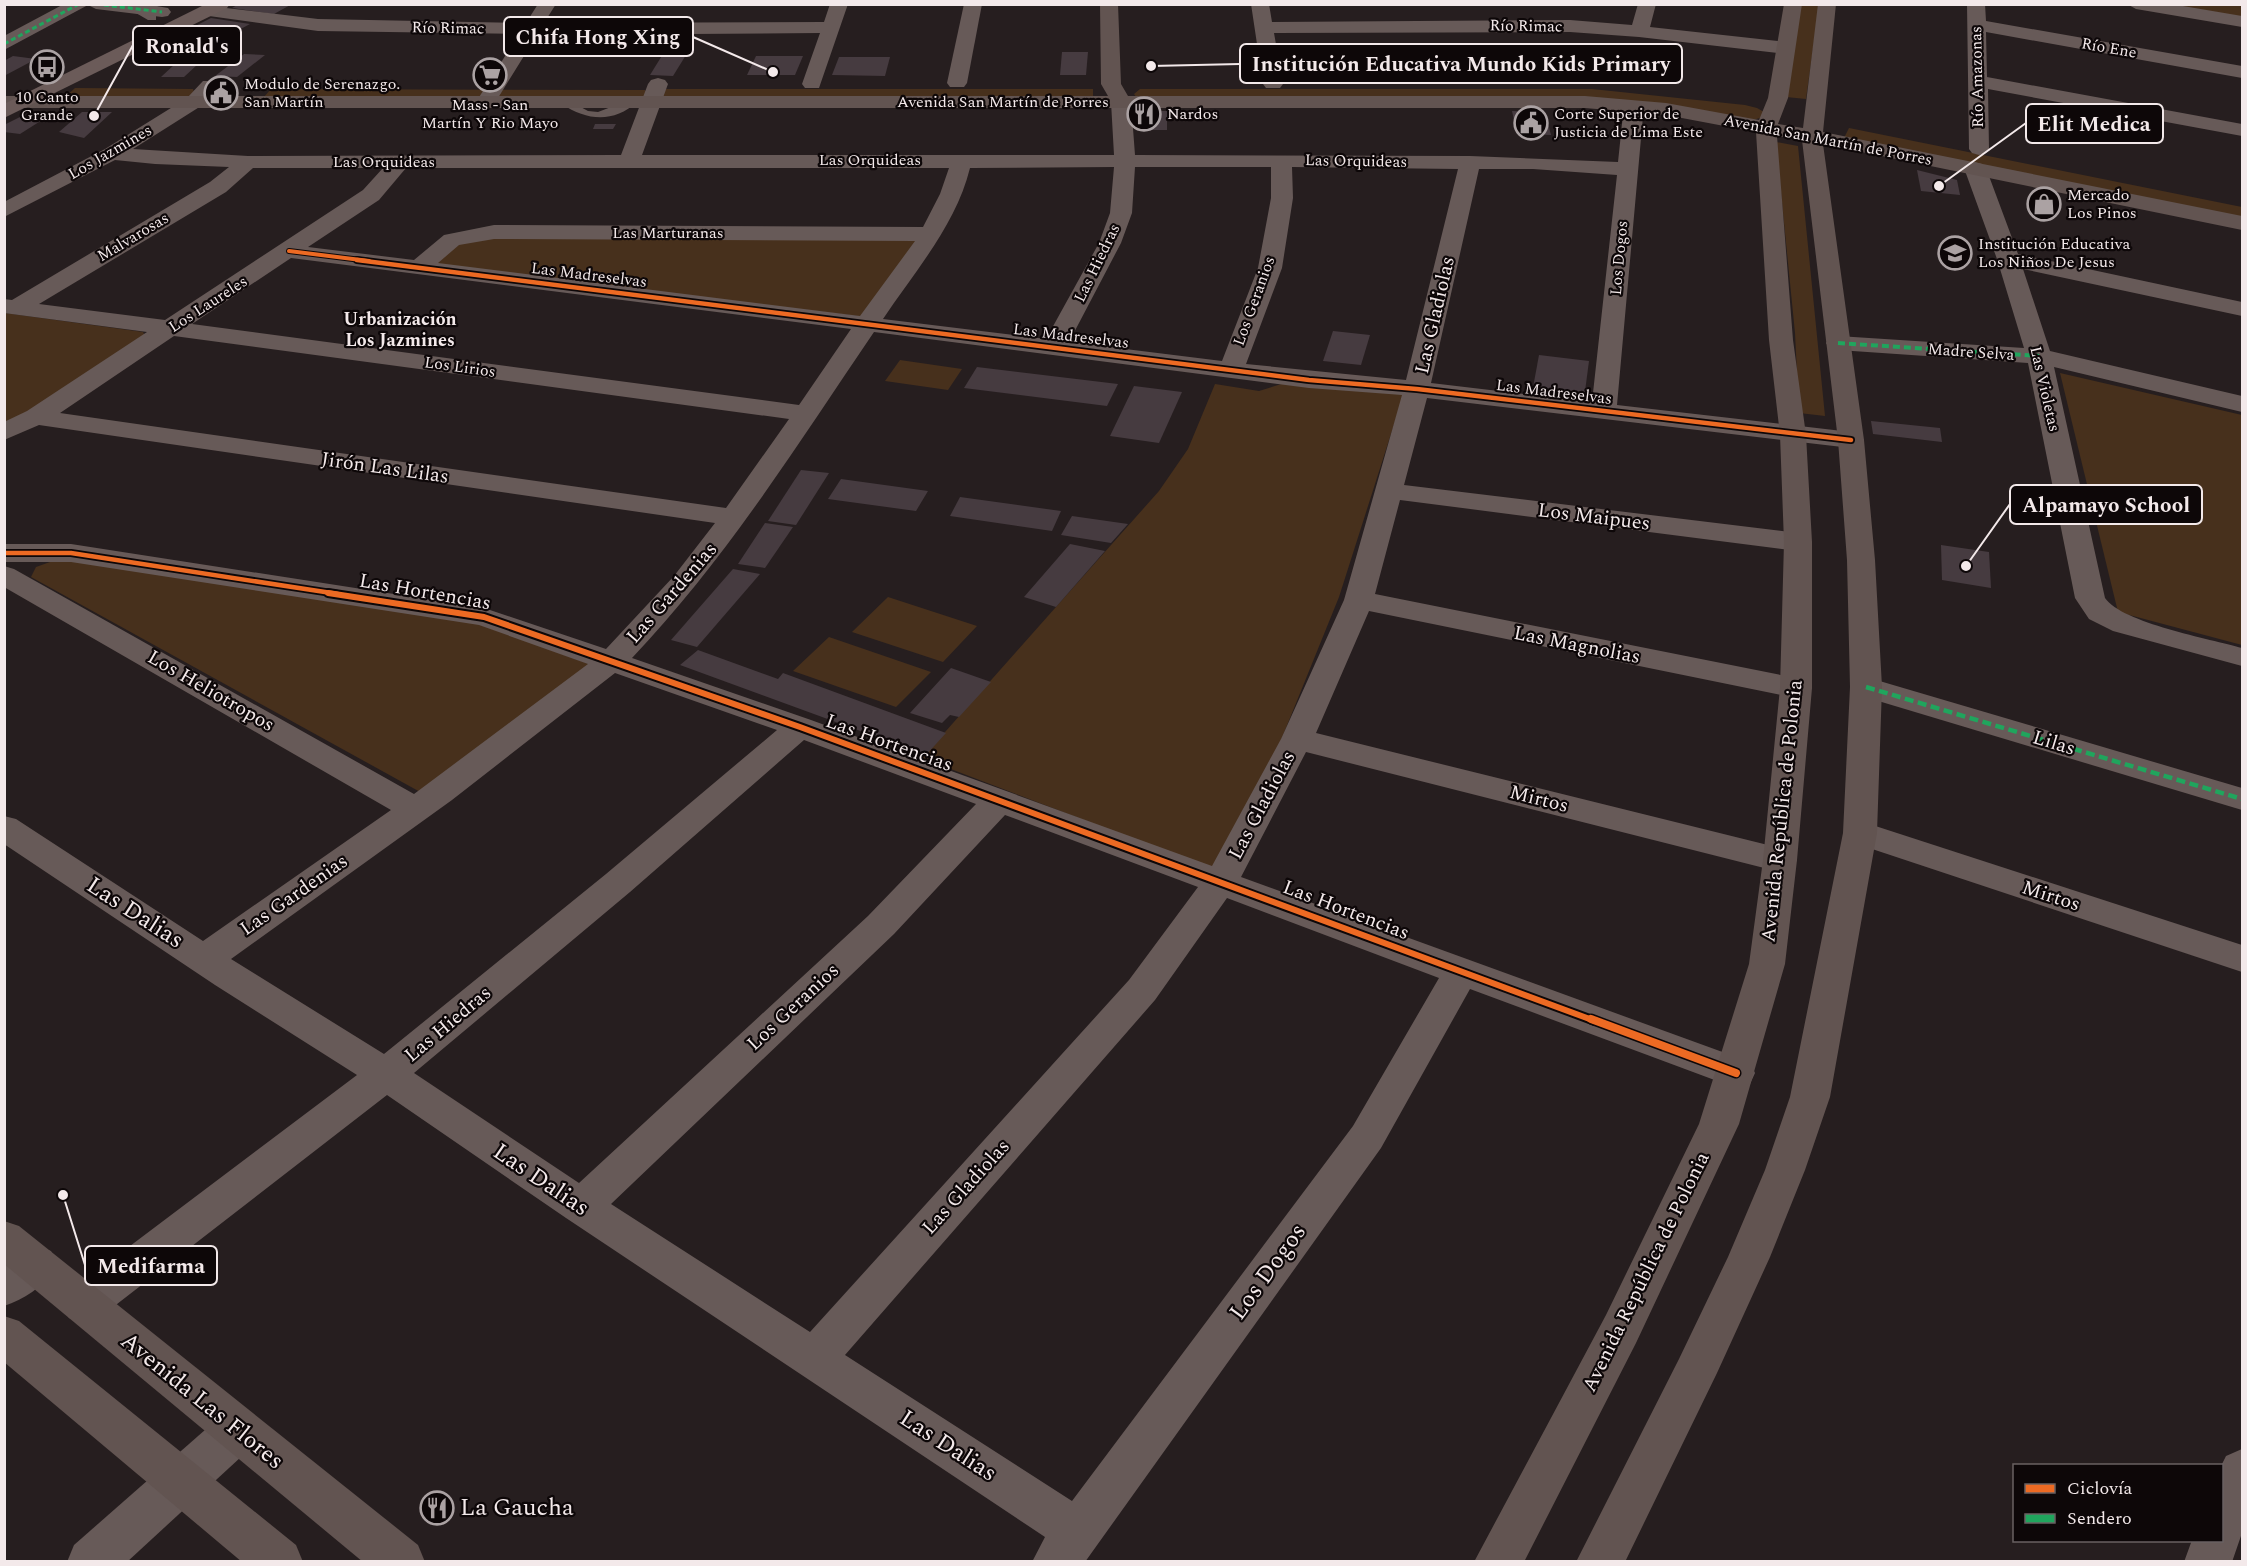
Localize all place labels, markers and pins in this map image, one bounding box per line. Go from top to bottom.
callout: Chifa Hong Xing [504,17,693,56]
callout: Ronald's [133,26,241,65]
callout: Institución Educativa Mundo Kids Primary [1240,44,1682,83]
bus stop icon: 10 Canto Grande [29,49,65,85]
supermarket icon: Mass - San Martín Y Rio Mayo [472,57,508,93]
place label: Modulo de Serenazgo. San Martín [244,72,400,114]
public building icon: Modulo de Serenazgo. San Martín [203,75,239,111]
place label: 10 Canto Grande [15,85,79,127]
place label: Mass - San Martín Y Rio Mayo [422,93,558,135]
restaurant icon: Nardos [1126,96,1162,132]
place label: Nardos [1167,102,1218,126]
place label: Corte Superior de Justicia de Lima Este [1554,102,1703,144]
callout: Elit Medica [2026,104,2163,143]
public building icon: Corte Superior de Justicia de Lima Este [1513,105,1549,141]
place label: Mercado Los Pinos [2067,183,2137,225]
shop icon: Mercado Los Pinos [2026,186,2062,222]
place label: Institución Educativa Los Niños De Jesus [1978,232,2130,274]
school or university icon: Institución Educativa Los Niños De Jesus [1937,235,1973,271]
callout: Alpamayo School [2010,485,2202,524]
callout: Medifarma [85,1246,217,1285]
restaurant icon: La Gaucha [419,1490,455,1526]
place label: La Gaucha [460,1490,574,1526]

